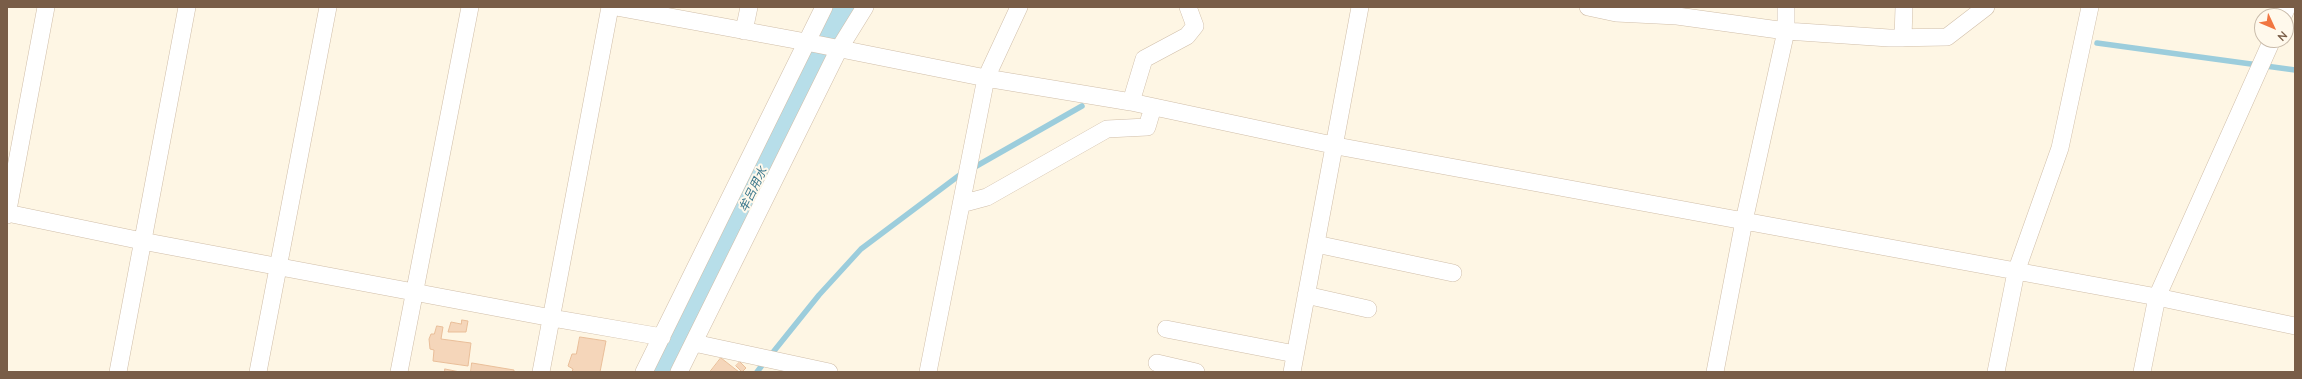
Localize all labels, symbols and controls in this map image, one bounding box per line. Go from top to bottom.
north arrow [2254,8,2294,48]
text: N [2274,28,2291,44]
water label: 牟呂用水 [737,165,771,215]

